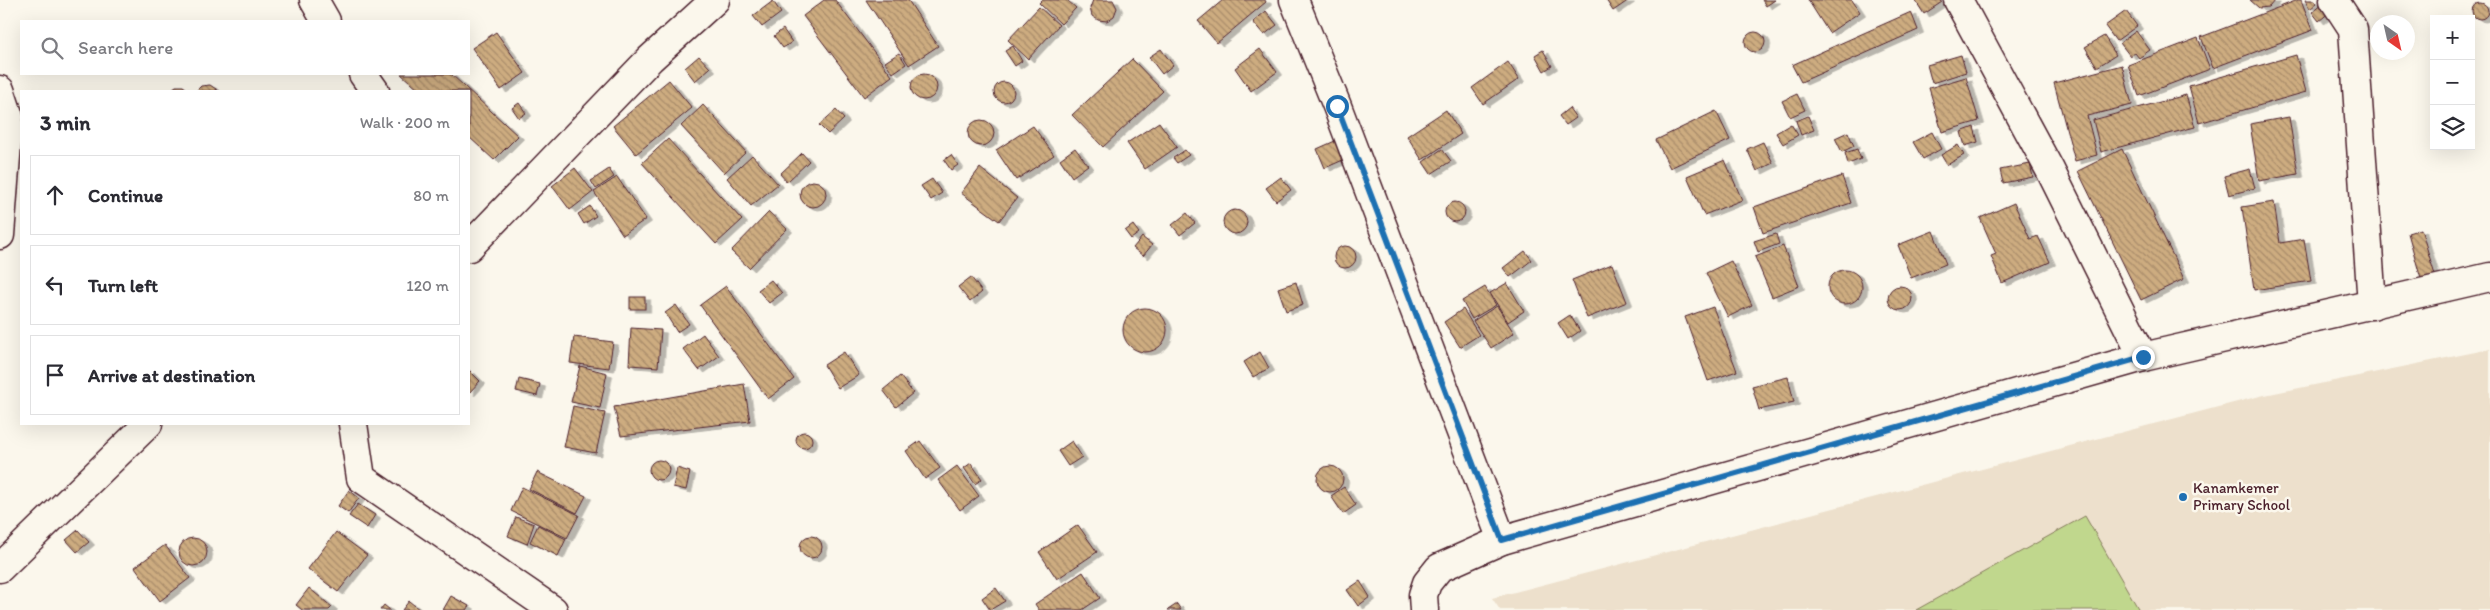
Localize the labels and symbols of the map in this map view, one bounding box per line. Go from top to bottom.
north arrow [2370,15,2415,60]
route start [1326,95,1349,118]
route end [2132,346,2155,369]
place label: Kanamkemer Primary School [2193,479,2291,514]
marker: Kanamkemer Primary School [2177,491,2189,503]

